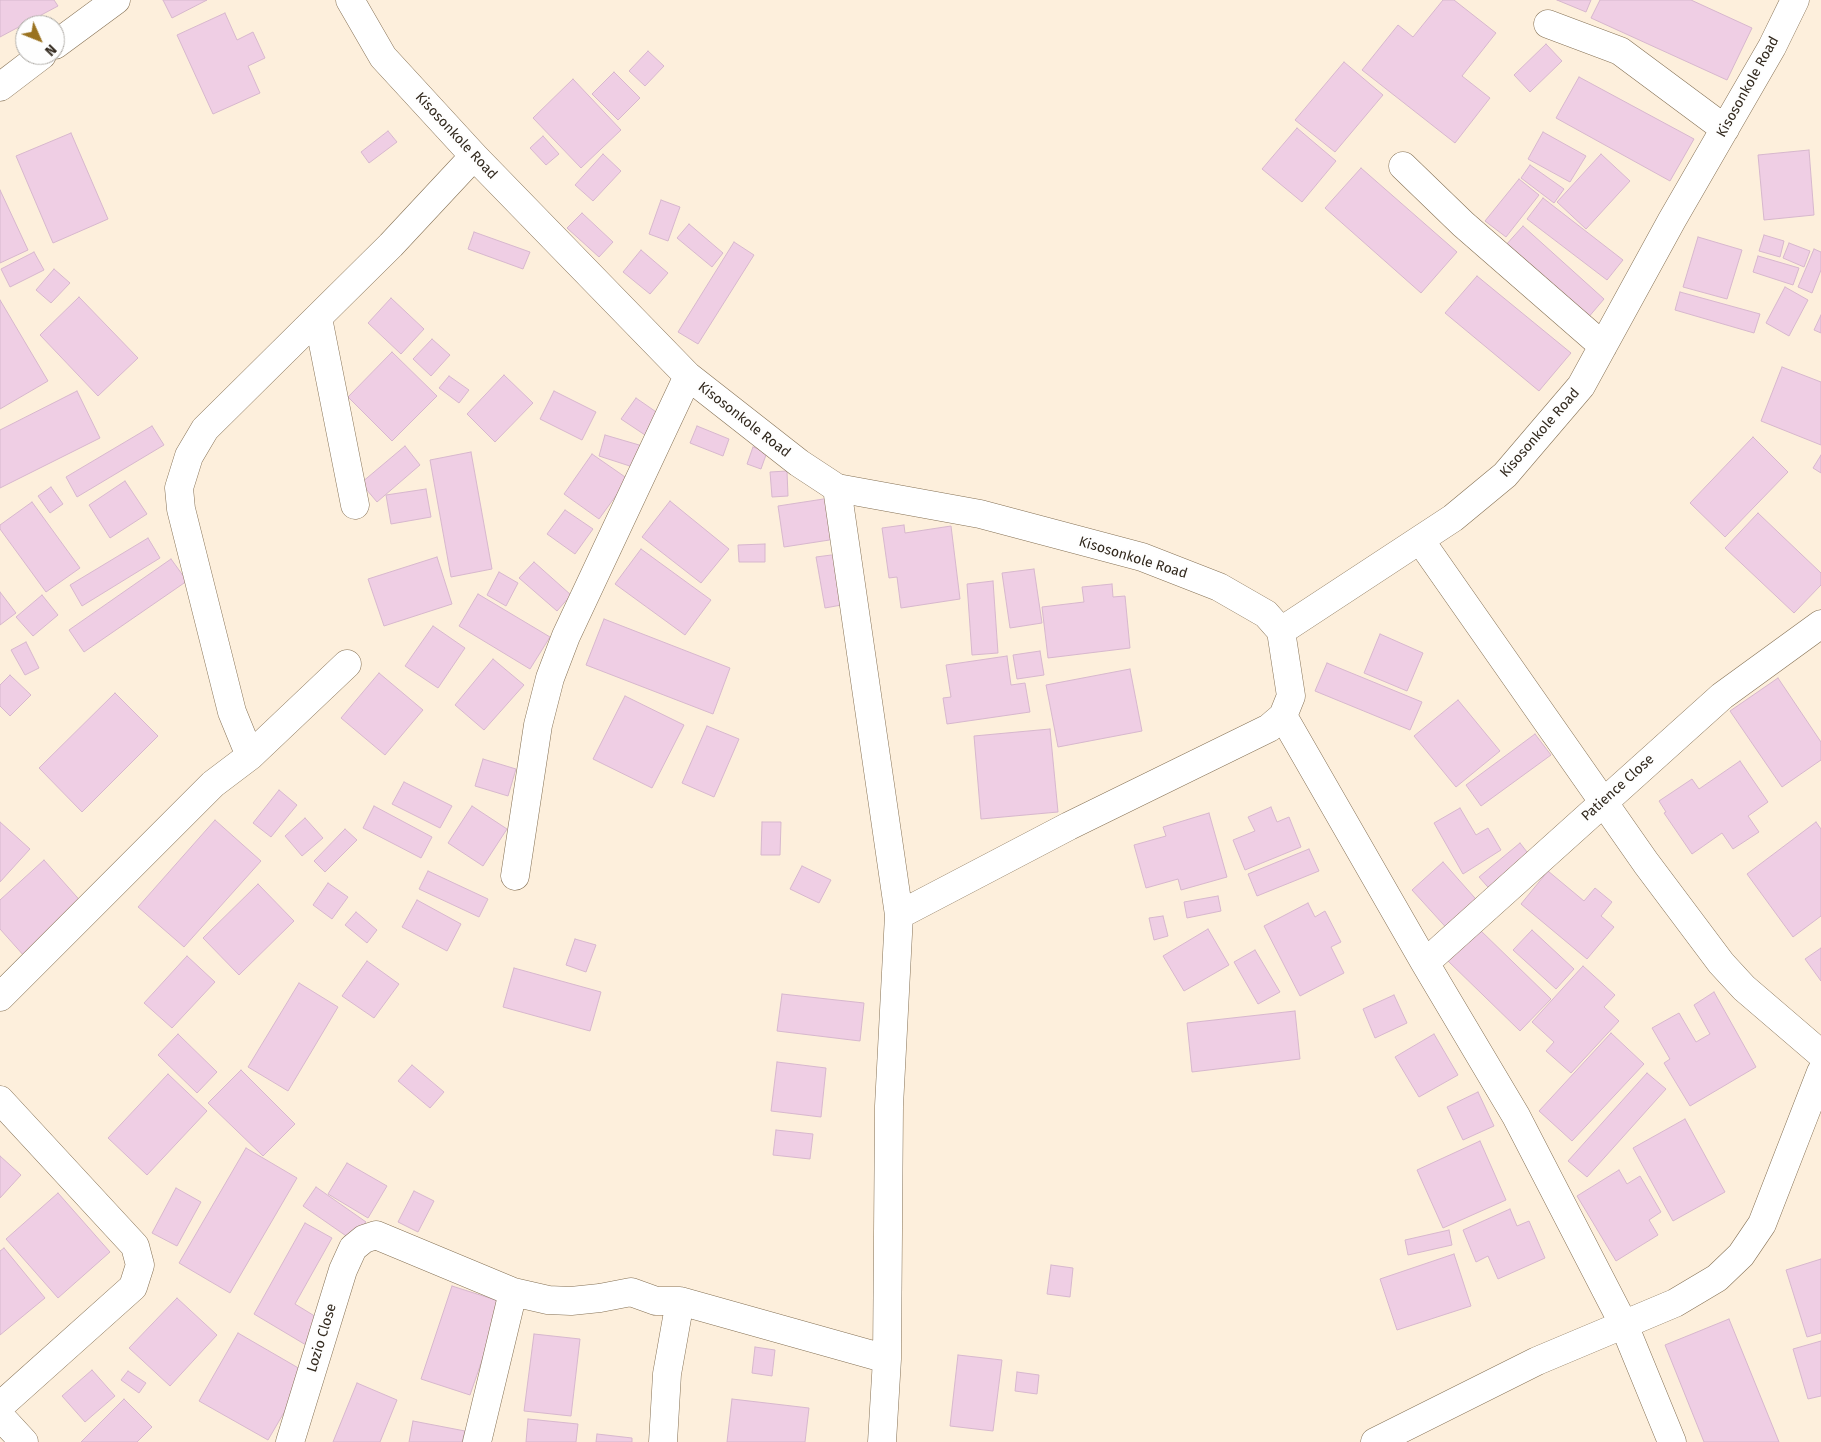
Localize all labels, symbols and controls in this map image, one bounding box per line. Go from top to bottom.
north arrow [15,15,65,65]
street label: Kisosonkole Road [1713,34,1783,140]
text: N [41,41,60,59]
street label: Kisosonkole Road [411,89,501,183]
street label: Kisosonkole Road [694,379,794,461]
street label: Kisosonkole Road [1497,385,1583,481]
street label: Kisosonkole Road [1077,533,1189,583]
street label: Patience Close [1578,751,1658,825]
street label: Lozio Close [304,1302,340,1374]

